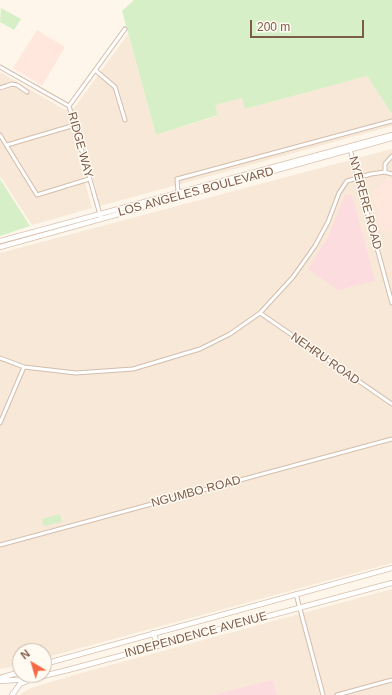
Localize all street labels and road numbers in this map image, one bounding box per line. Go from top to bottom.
street label: RIDGE WAY [64,111,96,179]
street label: NYERERE ROAD [346,155,384,251]
street label: LOS ANGELES BOULEVARD [117,164,275,220]
street label: NEHRU ROAD [288,330,362,388]
street label: NGUMBO ROAD [150,473,242,511]
street label: INDEPENDENCE AVENUE [123,609,269,661]

